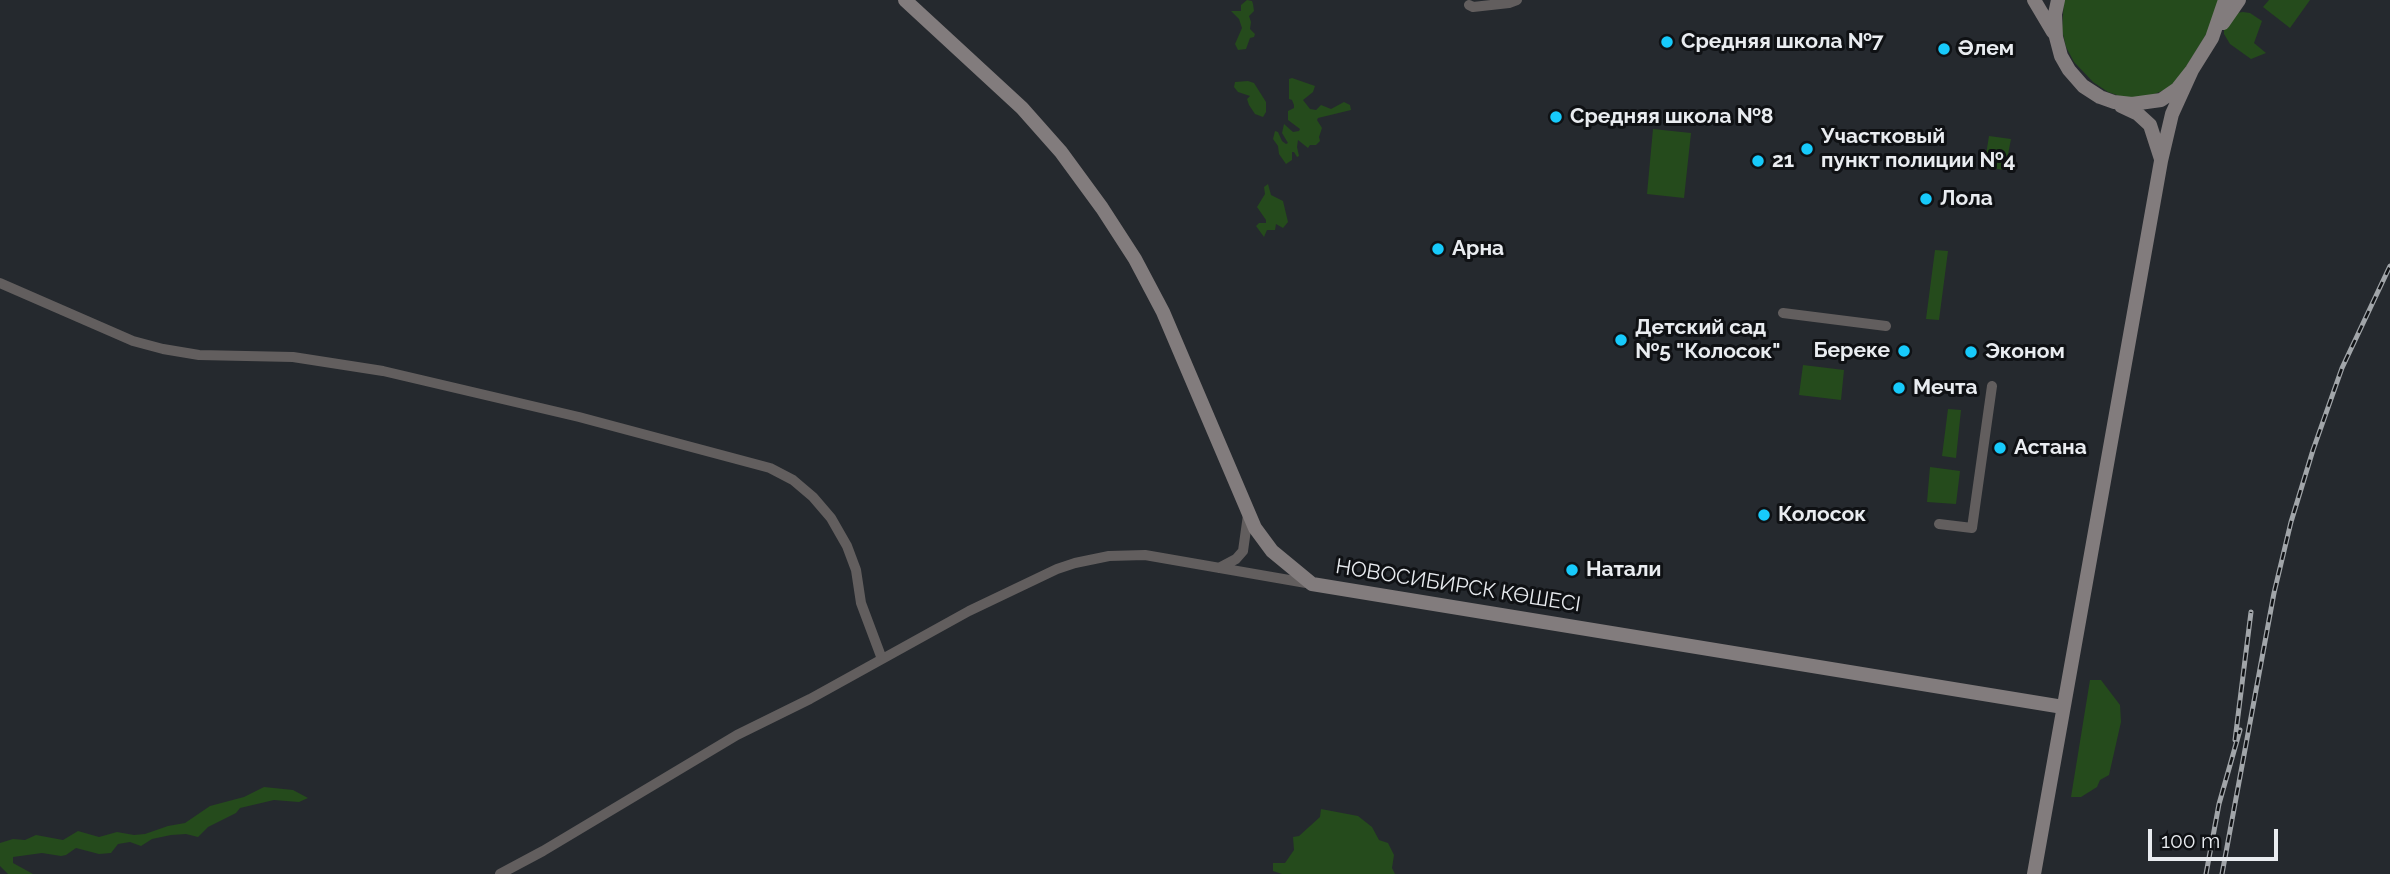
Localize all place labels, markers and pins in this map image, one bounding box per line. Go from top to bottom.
place label: Средняя школа №7 [1681,29,1884,55]
marker: Средняя школа №7 [1659,34,1675,50]
place label: Әлем [1958,36,2014,62]
marker: Әлем [1936,41,1952,57]
place label: Средняя школа №8 [1570,104,1774,130]
marker: Средняя школа №8 [1548,109,1564,125]
place label: Участковый пункт полиции №4 [1821,124,2015,174]
marker: Участковый пункт полиции №4 [1799,141,1815,157]
place label: 21 [1772,148,1794,174]
marker: 21 [1750,153,1766,169]
place label: Лола [1940,186,1993,212]
marker: Лола [1918,191,1934,207]
place label: Арна [1452,236,1504,262]
marker: Арна [1430,241,1446,257]
place label: Детский сад №5 "Колосок" [1635,315,1781,365]
marker: Детский сад №5 "Колосок" [1613,332,1629,348]
place label: Береке [1814,338,1890,364]
place label: Эконом [1985,339,2065,365]
marker: Береке [1896,343,1912,359]
marker: Эконом [1963,344,1979,360]
place label: Мечта [1913,375,1978,401]
marker: Мечта [1891,380,1907,396]
place label: Астана [2014,435,2087,461]
marker: Астана [1992,440,2008,456]
place label: Колосок [1778,502,1866,528]
marker: Колосок [1756,507,1772,523]
place label: Натали [1586,557,1661,583]
marker: Натали [1564,562,1580,578]

